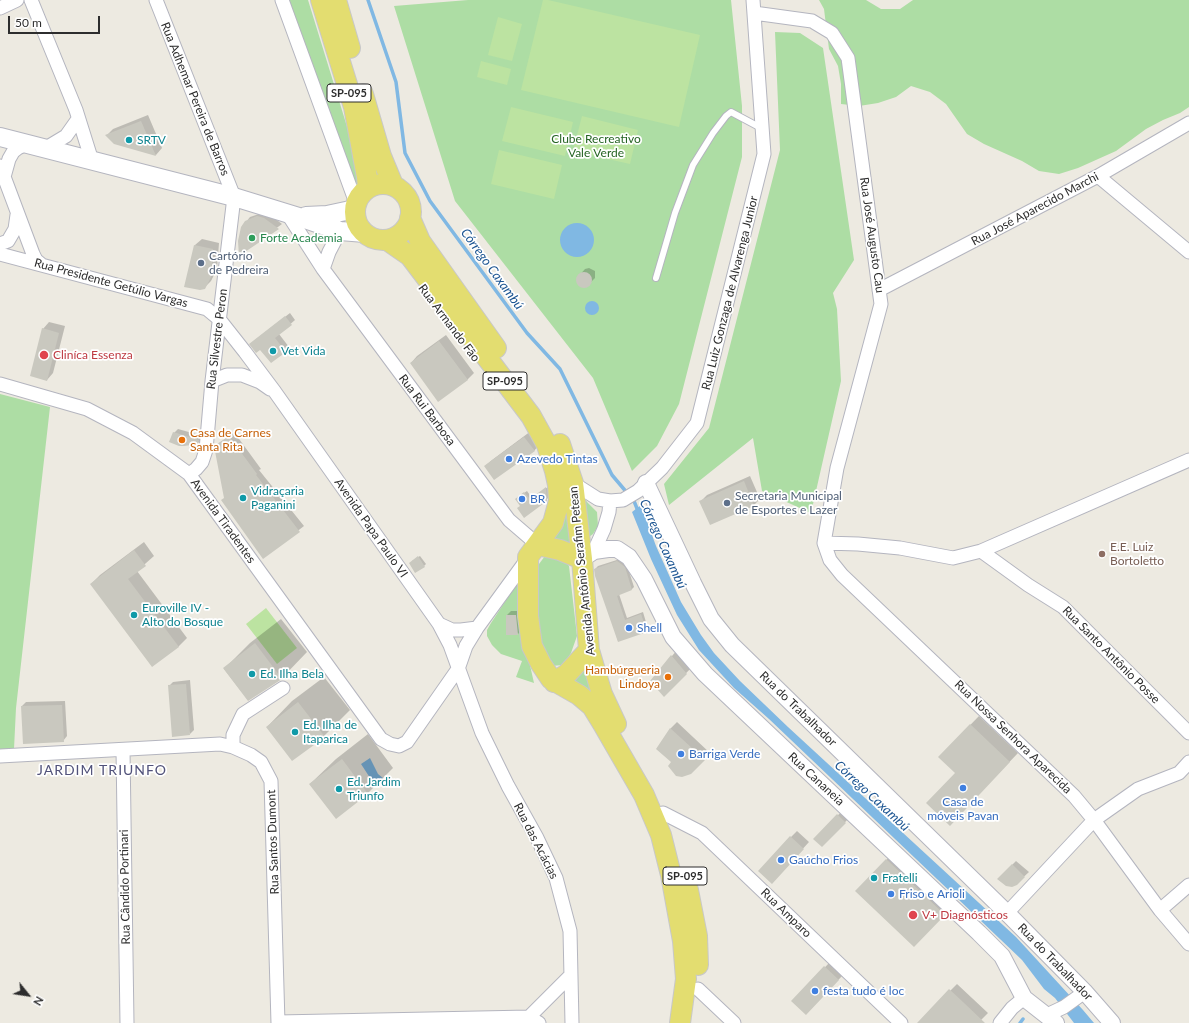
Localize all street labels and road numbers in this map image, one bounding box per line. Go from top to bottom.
street label: Rua Adhemar Pereira de Barros [158,20,232,178]
road number: SP-095 [327,84,371,102]
street label: Rua José Aparecido Marchi [969,169,1101,249]
street label: Rua José Augusto Cau [857,176,887,294]
street label: Rua Luiz Gonzaga de Alvarenga Junior [699,194,761,392]
street label: Rua Presidente Getúlio Vargas [33,256,189,310]
street label: Rua Armando Fão [415,281,483,365]
street label: Rua Silvestre Peron [204,288,230,390]
street label: Rua Rui Barbosa [395,371,459,449]
road number: SP-095 [483,372,527,390]
street label: Avenida Tiradentes [187,476,259,566]
street label: Avenida Papa Paulo VI [331,476,411,580]
street label: Avenida Antônio Serafim Petean [566,486,598,656]
street label: Rua Santo Antônio Posse [1059,603,1163,707]
street label: Rua do Trabalhador [756,669,840,749]
street label: Rua Nossa Senhora Aparecida [952,677,1074,797]
street label: Rua Cananeia [785,749,847,809]
street label: Rua Santos Dumont [264,789,282,895]
street label: Rua das Acácias [511,801,561,881]
street label: Rua Cândido Portinari [117,829,133,945]
road number: SP-095 [663,867,707,885]
street label: Rua Amparo [758,885,814,941]
street label: Rua do Trabalhador [1015,920,1095,1004]

